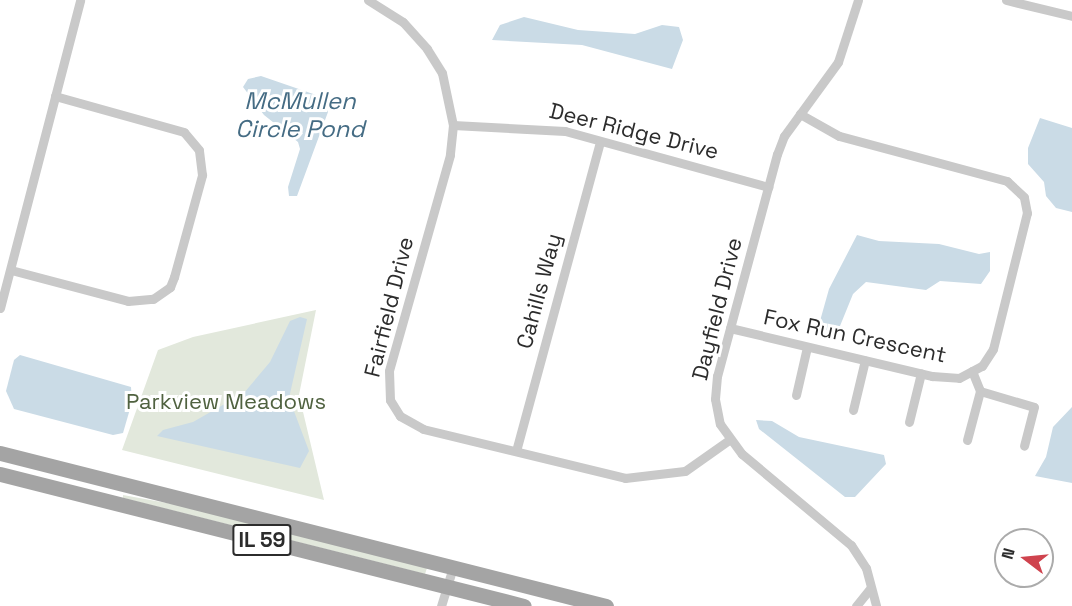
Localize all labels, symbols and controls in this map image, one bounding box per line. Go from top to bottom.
water label: McMullen Circle Pond [235,87,365,143]
street label: Deer Ridge Drive [547,97,721,165]
street label: Cahills Way [511,230,567,352]
street label: Fairfield Drive [359,234,419,380]
street label: Dayfield Drive [687,235,747,383]
street label: Fox Run Crescent [761,304,949,368]
park label: Parkview Meadows [126,389,326,415]
road number: IL 59 [232,522,292,558]
north arrow [994,528,1054,588]
text: N [997,545,1020,562]

